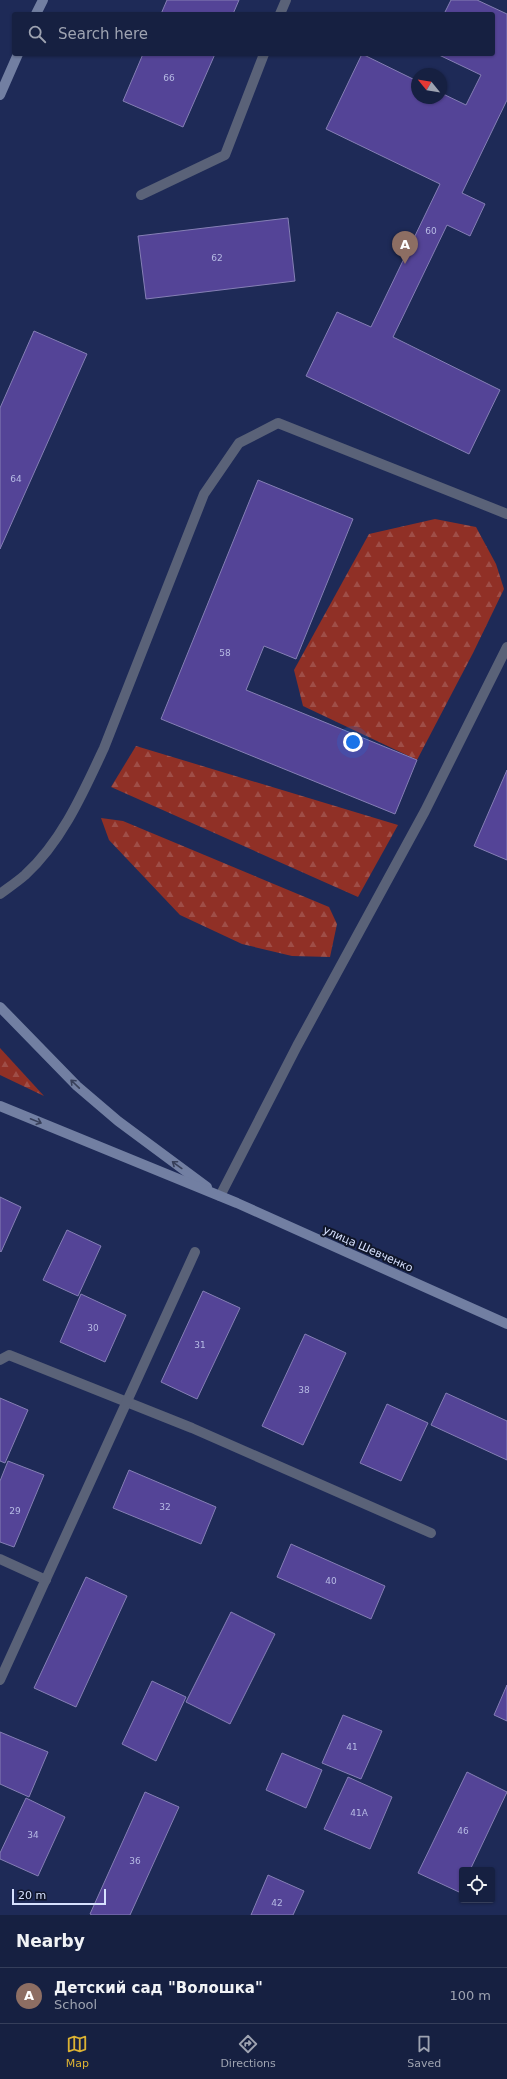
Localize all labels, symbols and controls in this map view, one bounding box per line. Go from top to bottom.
search box [12,12,495,56]
icon: search [26,23,48,45]
text: Search here [58,25,148,43]
north arrow [411,68,447,104]
house number: 66 [163,73,175,83]
house number: 60 [425,226,437,236]
pin: A [392,231,418,264]
house number: 62 [211,253,223,263]
house number: 64 [10,474,22,484]
house number: 58 [219,648,231,658]
your location [343,732,363,752]
one-way arrow [70,1079,80,1089]
one-way arrow [29,1118,41,1125]
one-way arrow [172,1161,183,1169]
street label: улица Шевченко [321,1223,415,1275]
house number: 30 [87,1323,99,1333]
house number: 31 [194,1340,206,1350]
house number: 38 [298,1385,310,1395]
house number: 32 [159,1502,171,1512]
house number: 29 [9,1506,21,1516]
house number: 40 [325,1576,337,1586]
house number: 41 [346,1742,358,1752]
house number: 41А [350,1808,369,1818]
house number: 46 [457,1826,469,1836]
house number: 34 [27,1830,39,1840]
house number: 36 [129,1856,141,1866]
map controls [459,1867,495,1903]
button: locate [459,1867,495,1903]
scale bar [12,1887,106,1906]
text: 20 m [18,1889,46,1902]
house number: 42 [271,1898,283,1908]
text: Nearby [16,1931,85,1951]
text: Детский сад "Волошка" [54,1979,263,1997]
text: A [24,1988,34,2003]
text: 100 m [449,1988,491,2003]
text: School [54,1997,97,2012]
tab: Map [66,2033,89,2070]
tab: Directions [220,2033,276,2070]
tab: Saved [407,2033,441,2070]

